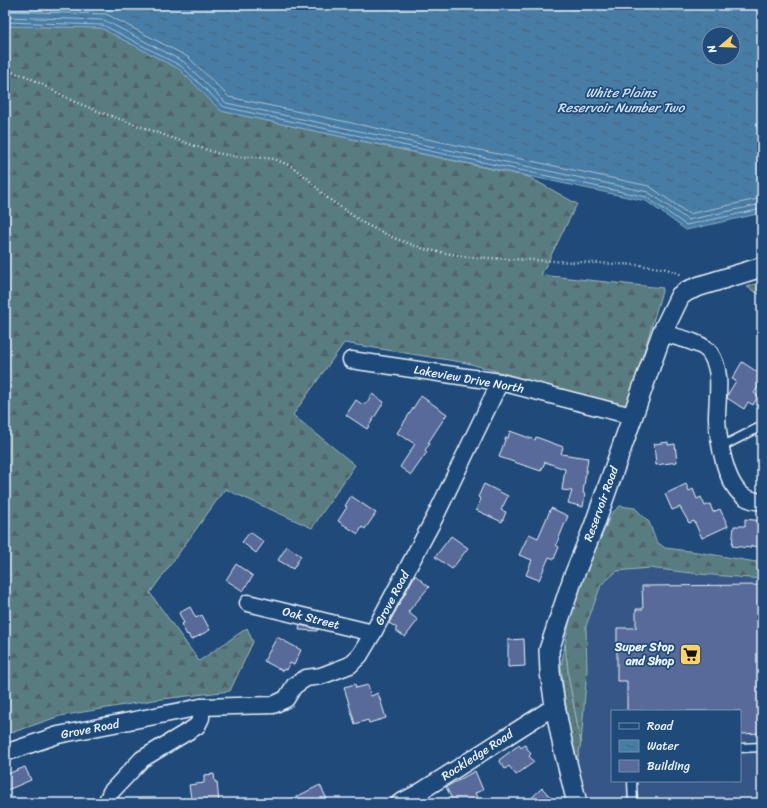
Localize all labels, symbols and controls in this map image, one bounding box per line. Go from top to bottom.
north arrow [701,26,741,66]
text: N [702,42,723,57]
water label: White Plains Reservoir Number Two [558,81,686,119]
street label: Lakeview Drive North [412,358,526,400]
street label: Reservoir Road [577,463,625,545]
street label: Grove Road [368,566,416,629]
street label: Oak Street [280,600,342,636]
place label: Super Stop and Shop [614,636,675,672]
supermarket icon: Super Stop and Shop [677,641,703,667]
legend [611,710,741,782]
street label: Grove Road [59,712,122,745]
text: Road [647,715,674,737]
street label: Rockledge Road [436,723,518,787]
text: Water [647,735,680,757]
text: Building [647,755,690,777]

